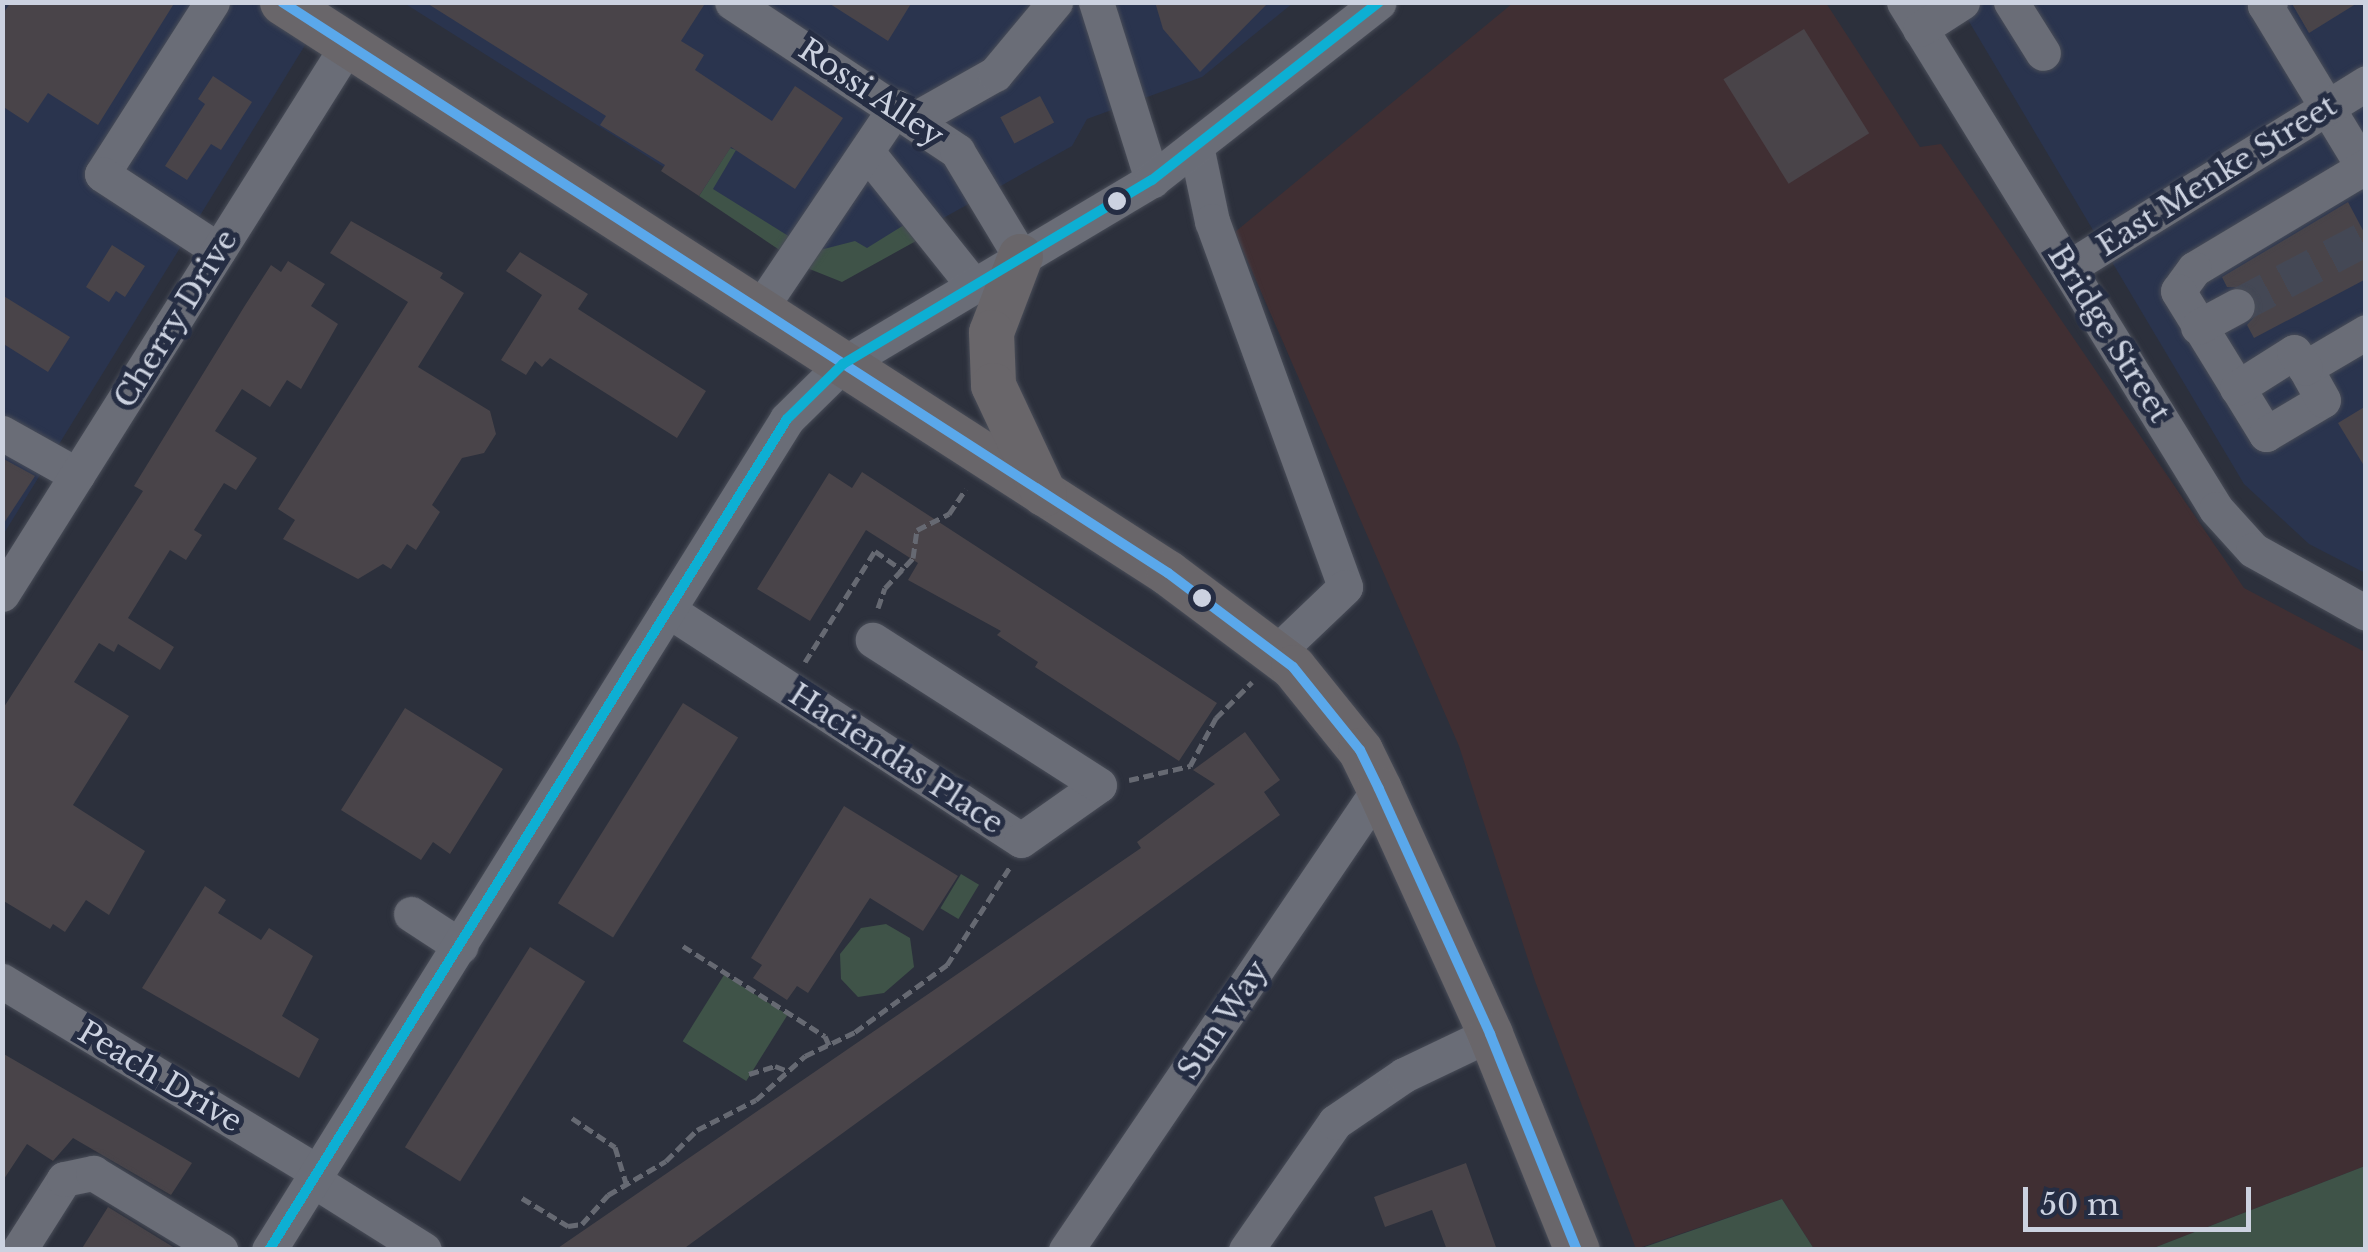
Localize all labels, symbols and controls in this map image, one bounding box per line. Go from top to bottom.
street label: Rossi Alley [791,31,951,155]
street label: East Menke Street [2091,88,2343,264]
unlabelled marker [1107,191,1127,211]
street label: Cherry Drive [107,223,245,415]
street label: Bridge Street [2040,239,2178,429]
unlabelled marker [1192,588,1212,608]
street label: Haciendas Place [782,676,1010,842]
street label: Sun Way [1170,953,1276,1087]
street label: Peach Drive [72,1014,248,1140]
scale bar [2028,1167,2256,1229]
text: 50 m [2040,1186,2119,1223]

